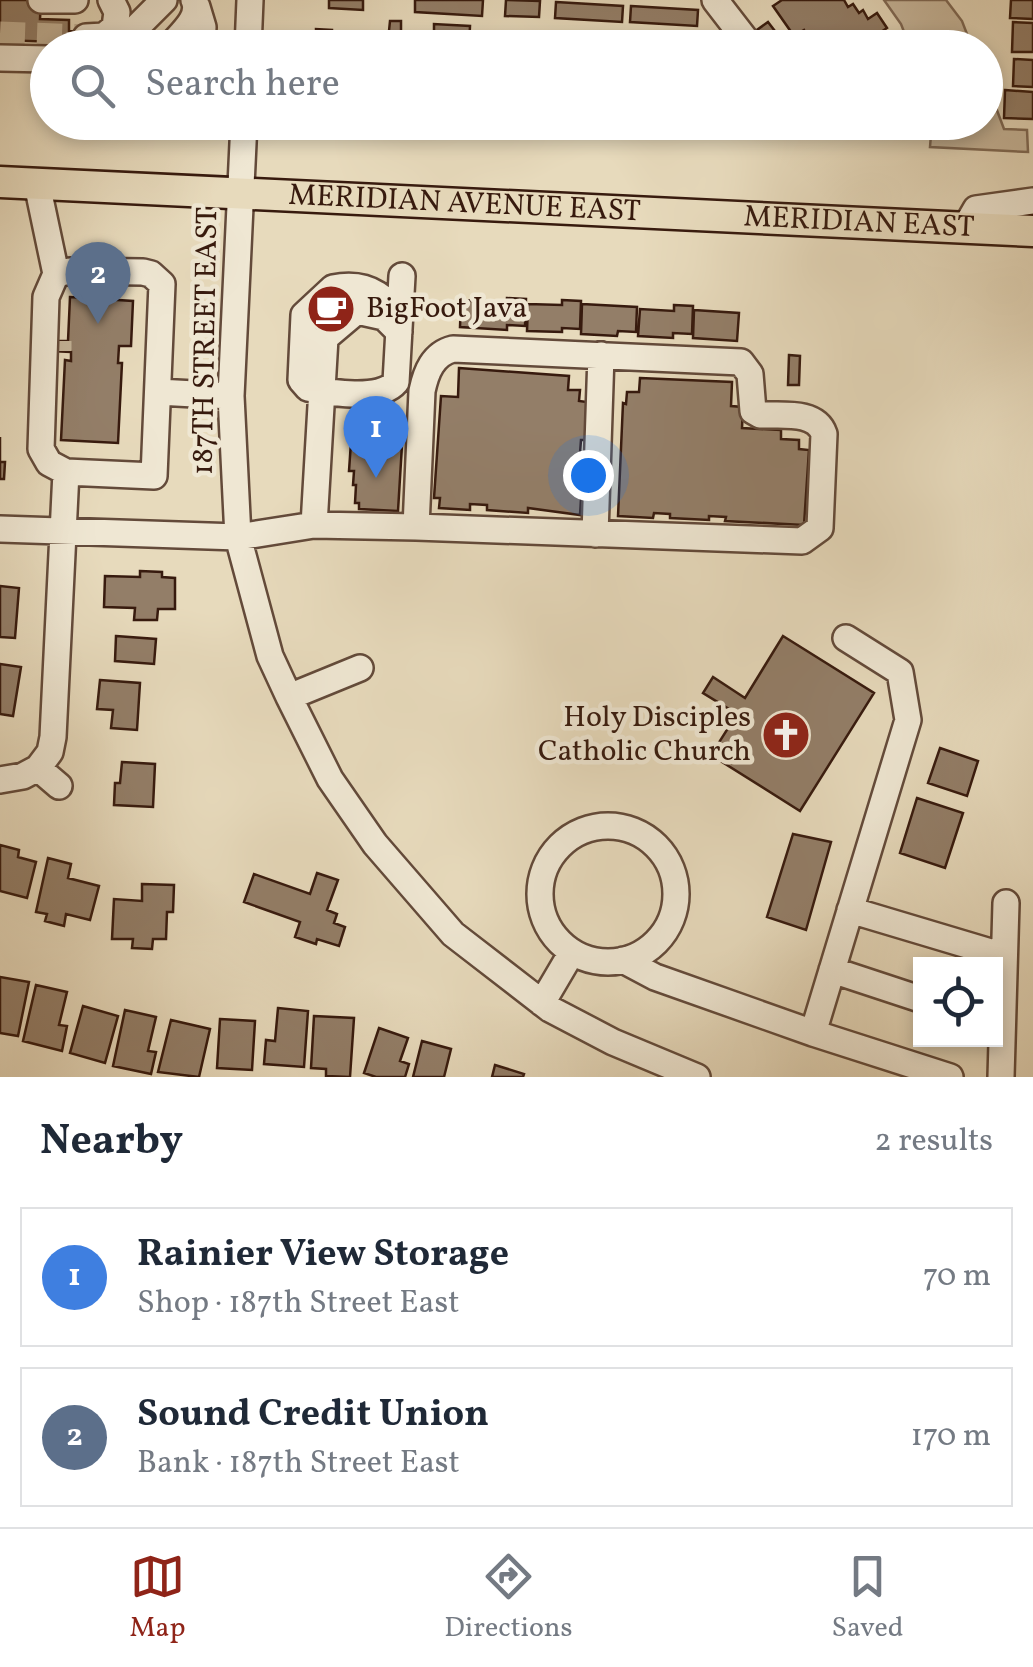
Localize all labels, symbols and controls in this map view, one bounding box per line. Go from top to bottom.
search box [30,30,1003,140]
icon: search [65,58,120,113]
text: Search here [145,59,340,112]
street label: MERIDIAN AVENUE EAST [287,175,642,233]
street label: MERIDIAN EAST [743,196,975,249]
street label: 187TH STREET EAST [183,207,229,475]
pin: 2 [66,242,130,324]
cafe icon: BigFoot Java [305,283,357,335]
place label: BigFoot Java [366,288,528,330]
pin: 1 [344,396,408,478]
your location [563,450,614,501]
place label: Holy Disciples Catholic Church [538,697,751,773]
church icon: Holy Disciples Catholic Church [760,709,812,761]
map controls [913,957,1003,1047]
button: locate [913,957,1003,1047]
text: Nearby [40,1113,183,1172]
text: 2 results [875,1120,993,1164]
text: Rainier View Storage [137,1229,509,1282]
text: 1 [68,1255,81,1299]
text: 70 m [923,1255,991,1299]
text: Shop · 187th Street East [137,1282,459,1326]
text: Sound Credit Union [137,1389,489,1442]
text: 2 [66,1415,83,1459]
text: 170 m [910,1415,991,1459]
text: Bank · 187th Street East [137,1442,460,1486]
tab: Map [129,1549,185,1648]
tab: Directions [444,1549,573,1648]
tab: Saved [831,1549,904,1648]

